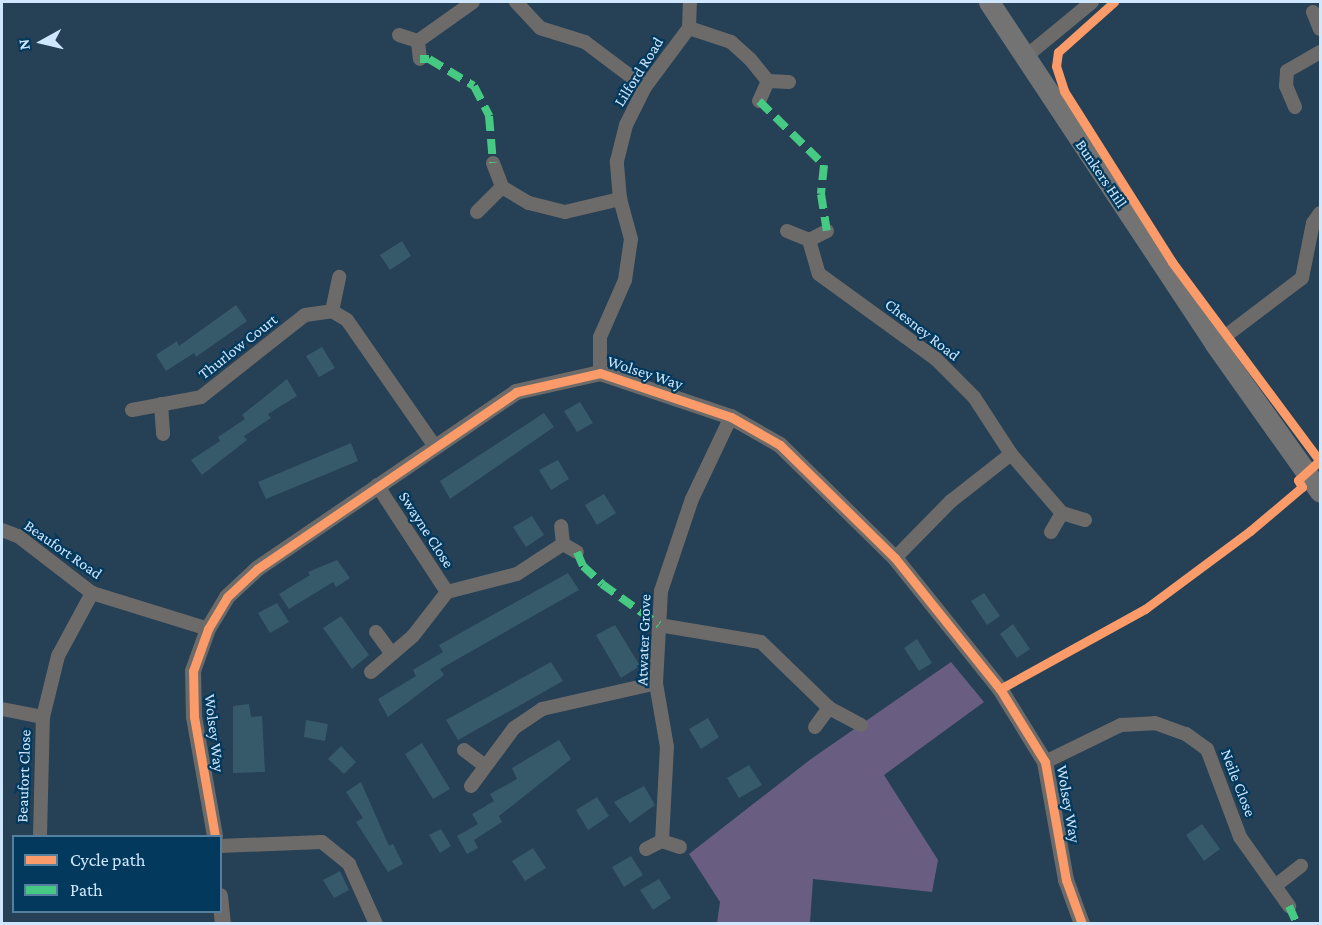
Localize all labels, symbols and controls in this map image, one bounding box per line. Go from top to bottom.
north arrow [12,12,72,72]
street label: Lilford Road [610,34,668,110]
text: N [15,38,33,51]
street label: Bunkers Hill [1071,136,1131,212]
street label: Chesney Road [881,295,963,365]
street label: Thurlow Court [195,310,281,384]
street label: Wolsey Way [605,352,685,394]
street label: Swayne Close [394,488,458,572]
street label: Beaufort Road [20,516,106,584]
street label: Atwater Grove [633,594,655,686]
street label: Wolsey Way [200,693,228,773]
street label: Beaufort Close [13,729,35,823]
street label: Neile Close [1216,747,1260,819]
street label: Wolsey Way [1052,764,1084,844]
legend [12,835,222,913]
text: Cycle path [70,850,145,870]
text: Path [70,880,103,900]

